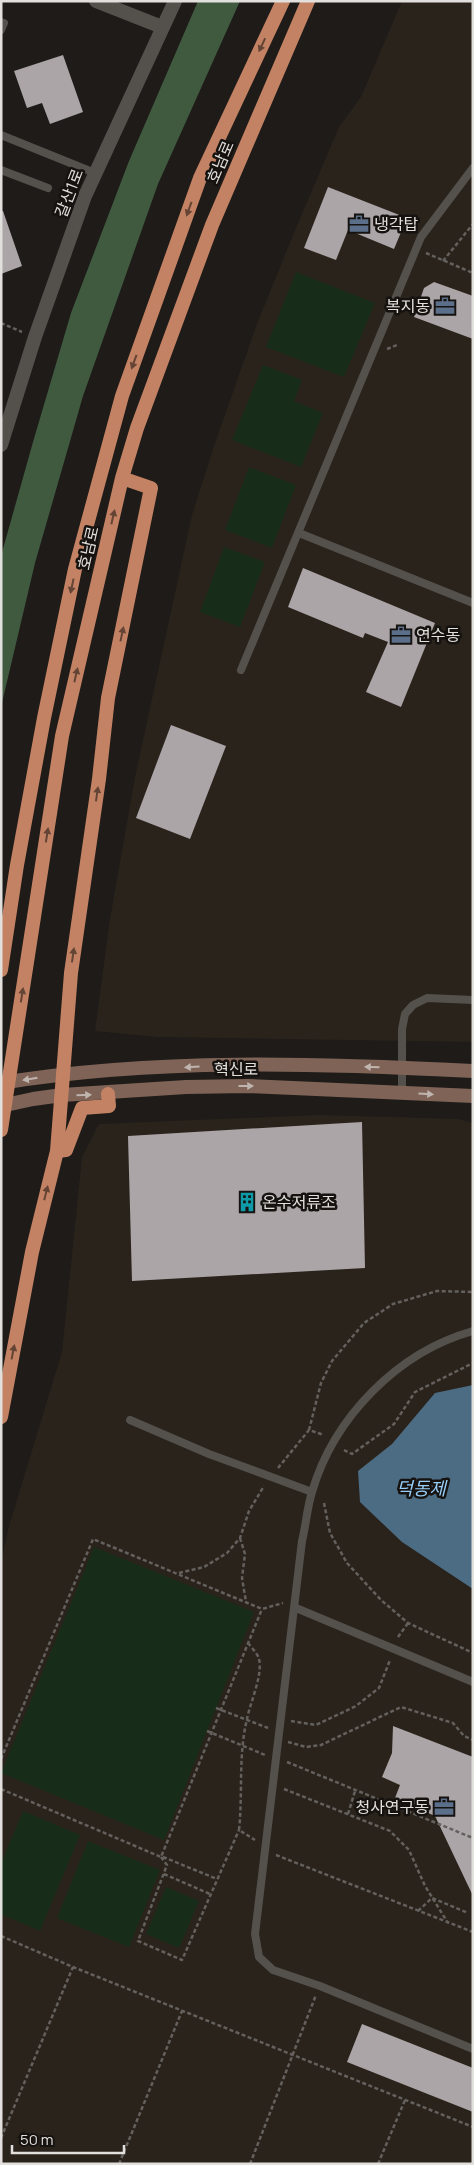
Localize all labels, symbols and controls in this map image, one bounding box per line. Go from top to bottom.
one-way arrow [258,38,266,52]
street label: 호남로 [201,137,239,187]
street label: 갈산1로 [50,165,88,220]
one-way arrow [185,202,192,217]
office icon: 냉각탑 [348,213,370,235]
place label: 냉각탑 [374,213,418,235]
place label: 복지동 [386,295,430,317]
office icon: 복지동 [434,295,456,317]
one-way arrow [130,355,137,370]
one-way arrow [109,509,117,524]
street label: 호남로 [72,524,104,572]
one-way arrow [67,579,75,595]
office icon: 연수동 [390,624,412,646]
place label: 연수동 [416,624,460,646]
one-way arrow [118,625,126,641]
one-way arrow [73,666,81,682]
one-way arrow [93,786,101,802]
one-way arrow [43,826,51,842]
one-way arrow [70,947,78,963]
one-way arrow [18,987,26,1003]
street label: 혁신로 [214,1058,258,1080]
one-way arrow [183,1063,199,1071]
one-way arrow [363,1063,379,1071]
one-way arrow [21,1075,37,1083]
one-way arrow [238,1082,254,1090]
one-way arrow [76,1090,92,1098]
one-way arrow [418,1091,434,1099]
one-way arrow [42,1185,50,1200]
building icon: 온수저류조 [236,1191,258,1213]
place label: 온수저류조 [262,1191,336,1213]
one-way arrow [10,1344,18,1360]
water label: 덕동제 [396,1476,448,1500]
place label: 청사연구동 [355,1796,429,1818]
office icon: 청사연구동 [433,1796,455,1818]
scale bar [12,2122,125,2154]
text: 50 m [20,2129,54,2150]

